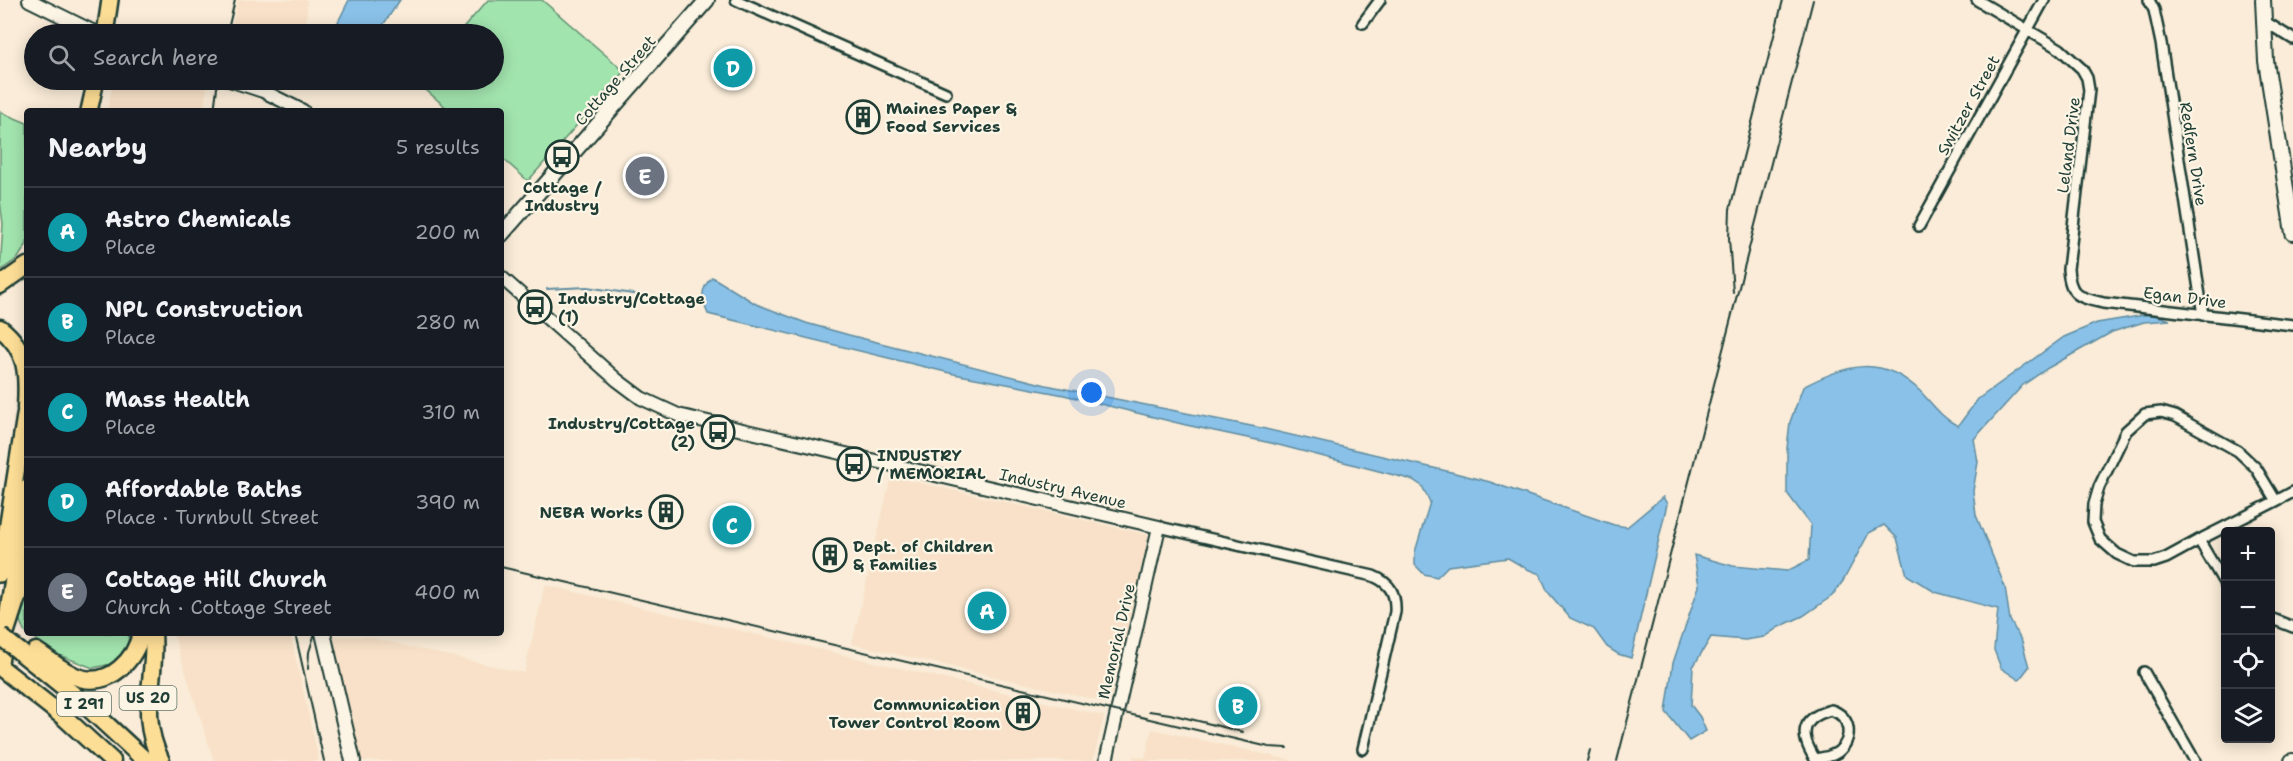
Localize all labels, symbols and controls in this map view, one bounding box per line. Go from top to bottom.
search box [24,24,504,90]
street label: Cottage Street [570,31,660,130]
icon: search [45,41,78,74]
text: Search here [93,43,219,72]
pin: D [714,46,752,90]
street label: Switzer Street [1932,51,2005,159]
street label: Leland Drive [2052,96,2085,194]
place label: Maines Paper & Food Services [886,98,1017,137]
building icon: Maines Paper & Food Services [845,99,881,135]
street label: Redfern Drive [2175,101,2212,208]
text: Nearby [48,130,147,165]
text: 5 results [396,134,480,160]
bus stop icon: Cottage / Industry [544,139,580,175]
pin: E [626,154,664,198]
place label: Cottage / Industry [523,177,602,216]
text: Astro Chemicals [105,205,291,234]
text: A [60,219,75,245]
text: 200 m [415,219,480,245]
text: Place [105,234,156,260]
street label: Egan Drive [2142,282,2228,313]
place label: Industry/Cottage (1) [558,288,705,327]
bus stop icon: Industry/Cottage (1) [517,289,553,325]
text: NPL Construction [105,295,303,324]
text: B [61,309,74,335]
text: 280 m [415,309,480,335]
text: Place [105,324,156,350]
your location [1077,378,1106,407]
text: Mass Health [105,385,250,414]
text: C [61,399,74,425]
text: 310 m [421,399,480,425]
place label: Industry/Cottage (2) [548,413,695,452]
text: Place [105,414,156,440]
bus stop icon: Industry/Cottage (2) [700,414,736,450]
place label: INDUSTRY / MEMORIAL [877,445,986,484]
bus stop icon: INDUSTRY / MEMORIAL [836,446,872,482]
street label: Industry Avenue [997,464,1128,513]
text: Affordable Baths [105,475,302,504]
text: D [60,489,75,515]
text: 390 m [415,489,480,515]
building icon: NEBA Works [648,494,684,530]
place label: NEBA Works [539,502,643,523]
pin: C [712,502,752,548]
text: Place · Turnbull Street [105,504,319,530]
map controls [2221,527,2275,743]
button: + [2221,527,2275,581]
place label: Dept. of Children & Families [853,536,993,575]
building icon: Dept. of Children & Families [812,537,848,573]
text: Cottage Hill Church [105,565,327,594]
text: E [61,579,74,605]
text: 400 m [414,579,480,605]
street label: Memorial Drive [1093,581,1140,701]
button: − [2221,581,2275,635]
pin: A [968,588,1006,634]
text: Church · Cottage Street [105,594,332,620]
button: locate [2221,635,2275,689]
pin: B [1218,684,1258,728]
road number: US 20 [120,686,176,710]
button: layers [2221,689,2275,743]
road number: I 291 [57,692,111,716]
place label: Communication Tower Control Room [829,694,1000,733]
building icon: Communication Tower Control Room [1005,695,1041,731]

